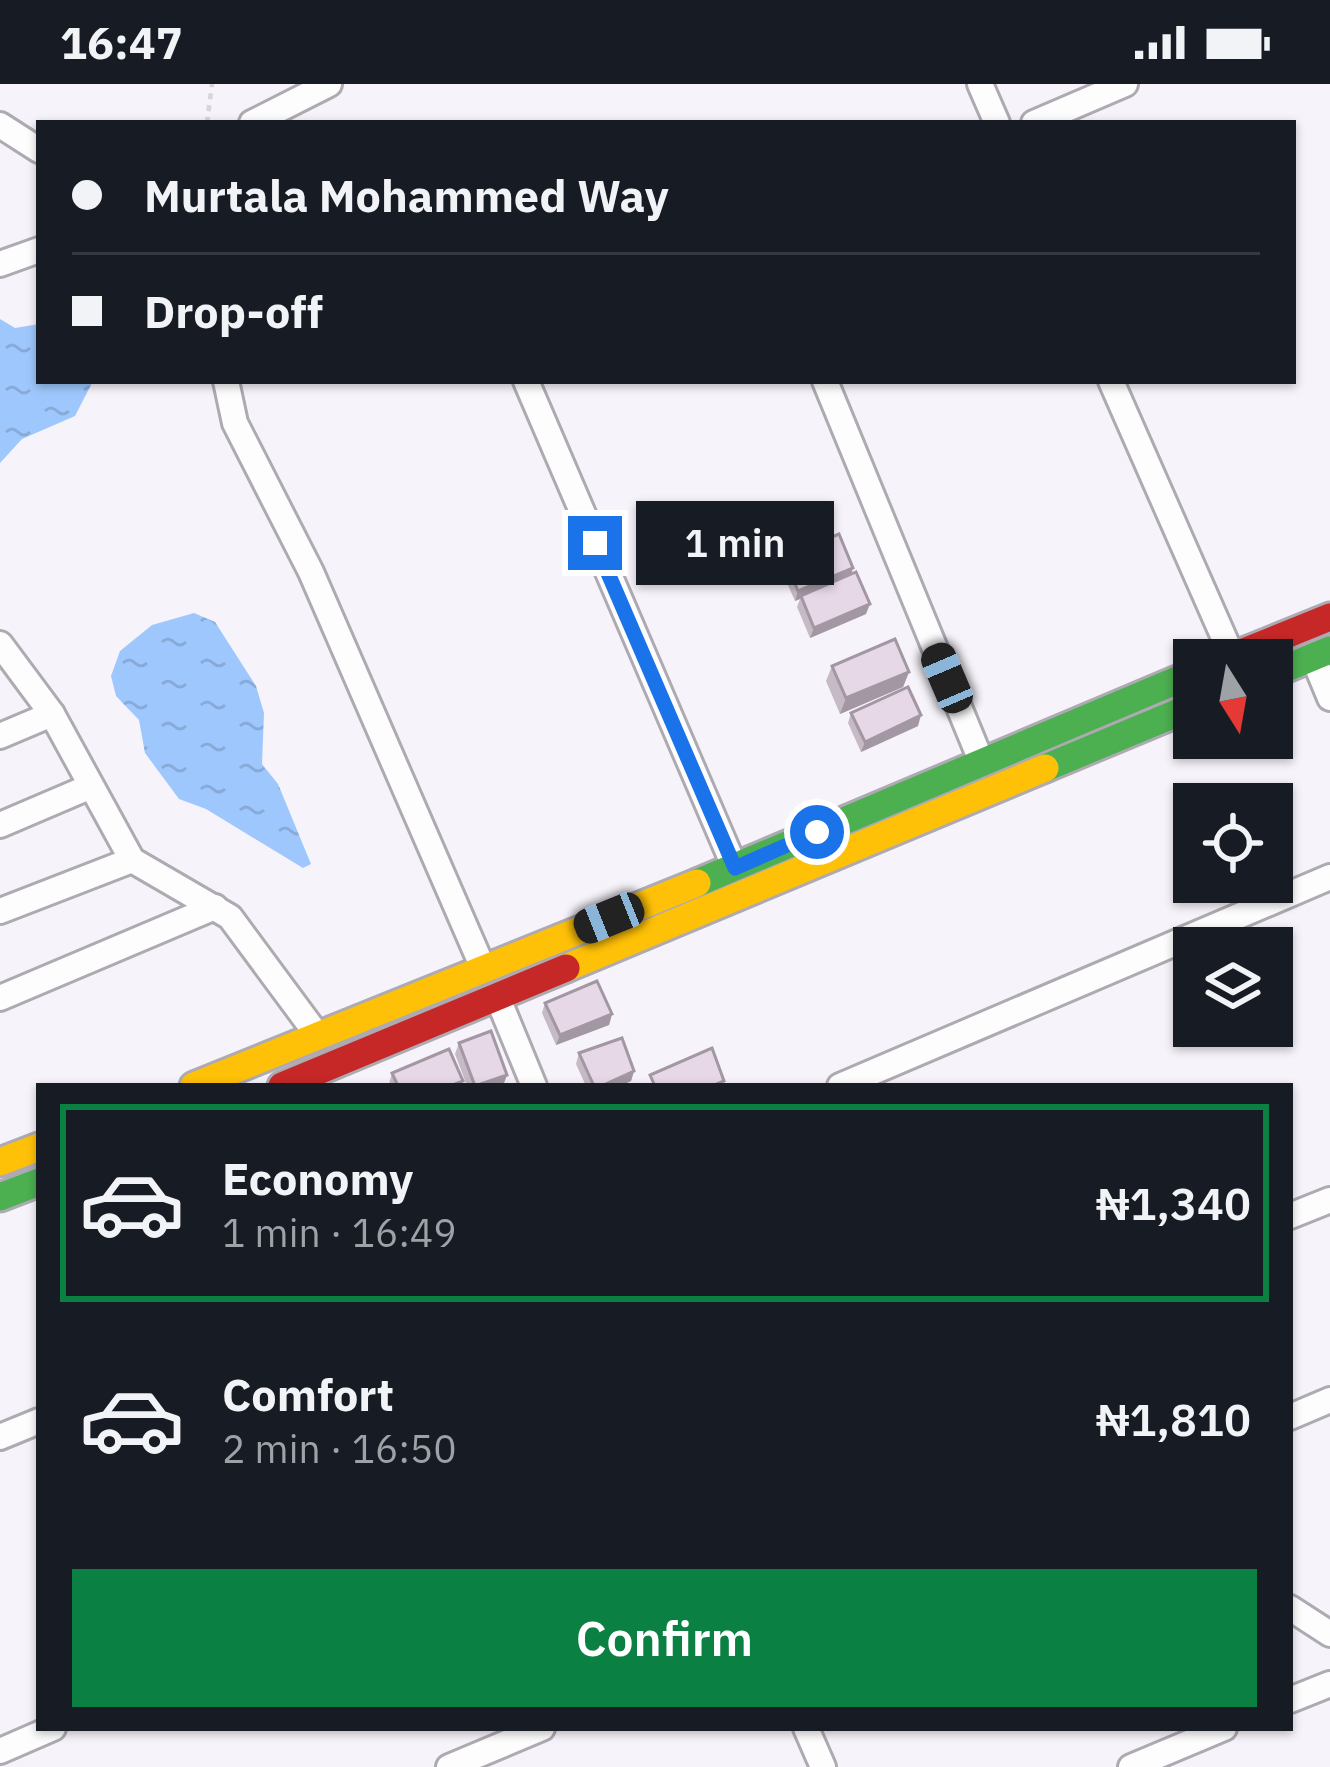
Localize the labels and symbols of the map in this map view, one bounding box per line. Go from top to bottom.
callout: 1 min [637,501,835,585]
route end [568,516,622,570]
car [916,638,978,718]
north arrow [1173,639,1293,759]
route start [790,805,844,859]
car [569,888,649,948]

